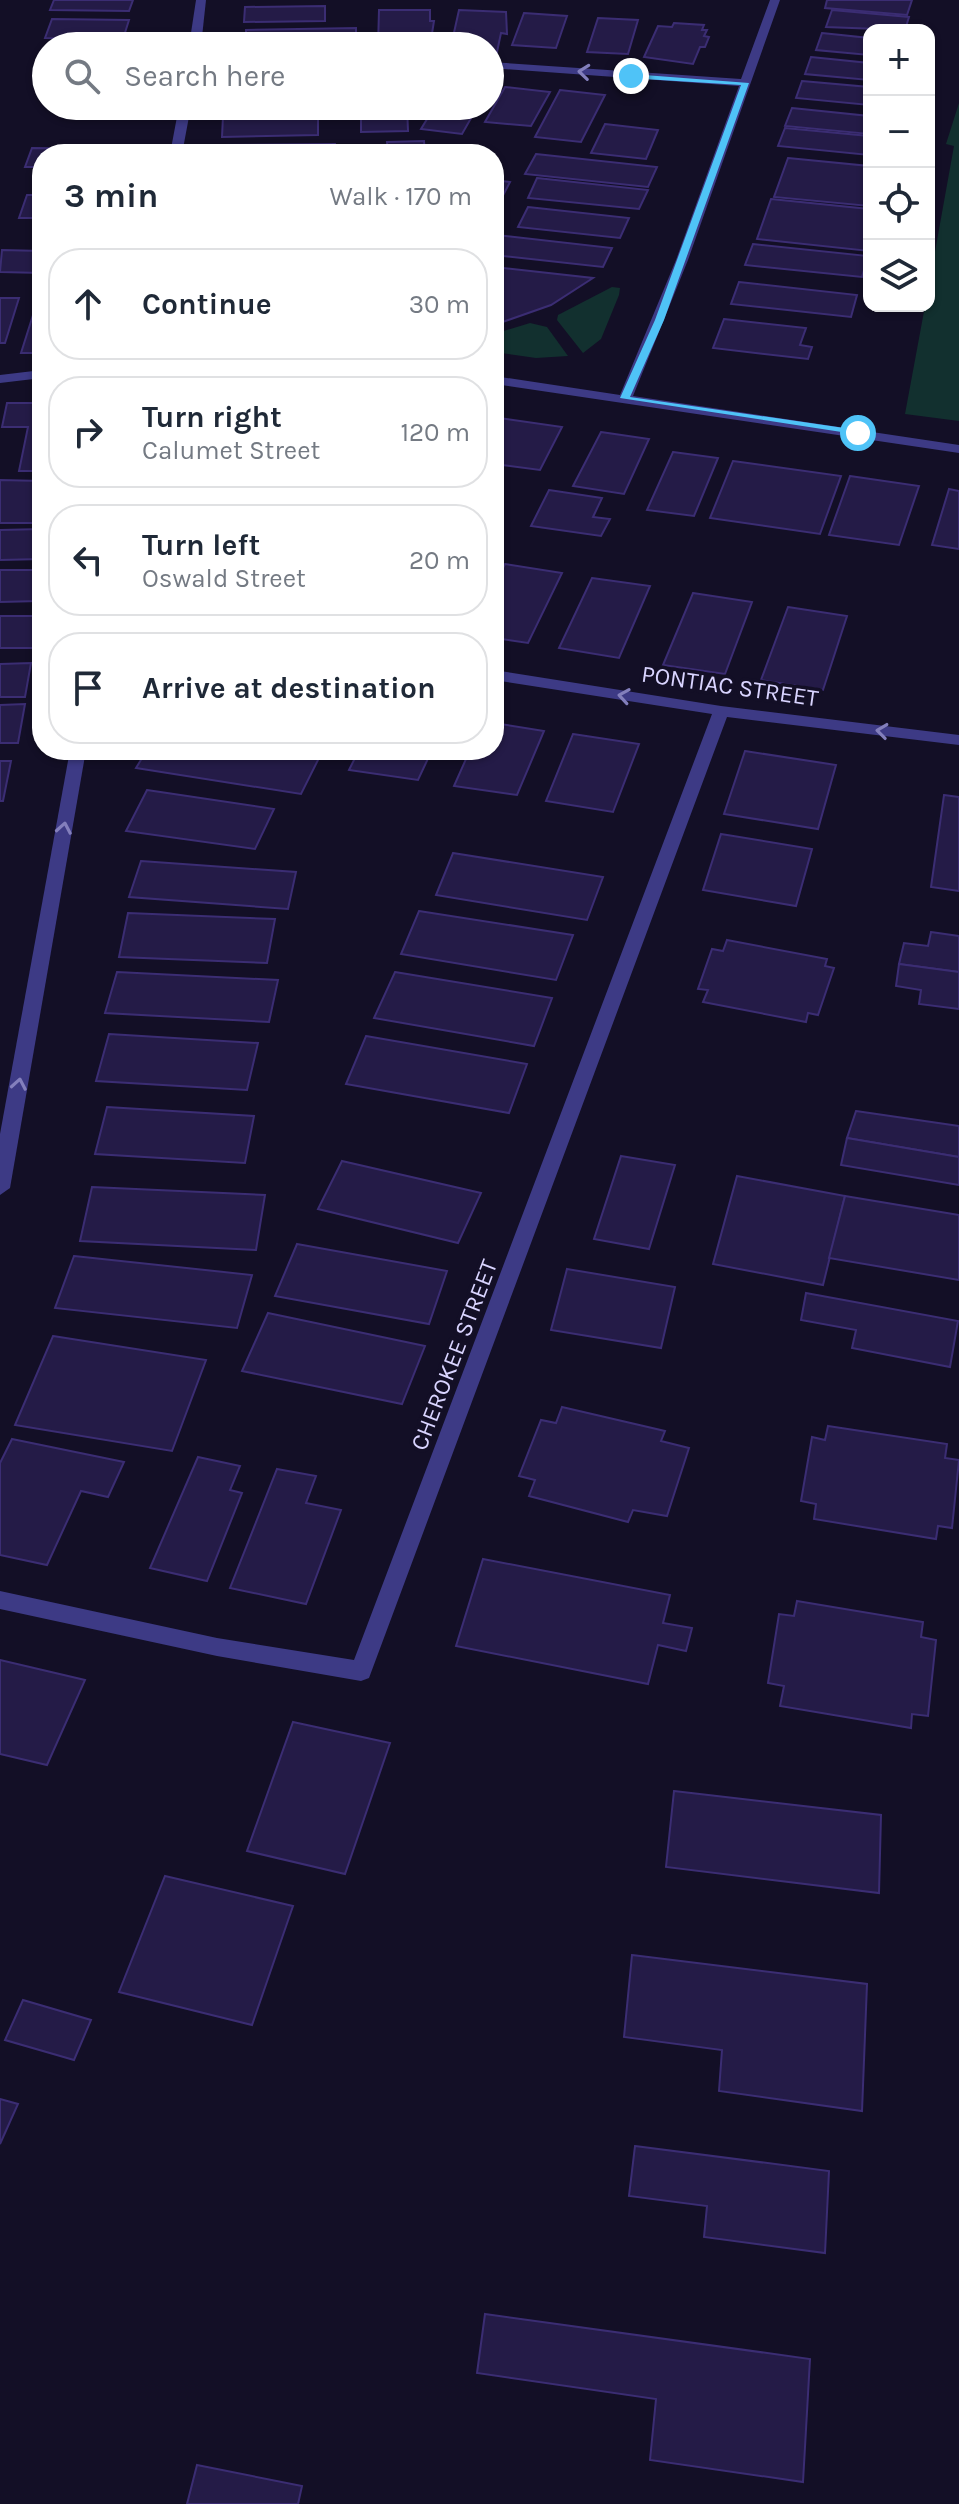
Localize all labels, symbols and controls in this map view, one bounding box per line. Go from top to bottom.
map controls [863,24,935,312]
button: + [863,24,935,96]
search box [32,32,504,120]
icon: search [60,54,104,98]
text: Search here [124,58,285,94]
route end [613,58,649,94]
one-way arrow [577,64,590,81]
button: − [863,96,935,168]
button: locate [863,168,935,240]
text: 3 min [64,176,158,216]
text: Walk · 170 m [330,181,472,212]
button: layers [863,240,935,312]
icon: ahead [66,282,110,326]
text: Continue [142,286,272,322]
text: 30 m [409,289,470,320]
text: Turn right [142,399,282,435]
icon: right [66,410,110,454]
route start [840,415,876,451]
text: 120 m [400,417,470,448]
text: Calumet Street [142,435,320,466]
text: Turn left [142,527,260,563]
icon: left [66,538,110,582]
text: 20 m [409,545,470,576]
text: Oswald Street [142,563,306,594]
street label: PONTIAC STREET [640,660,820,712]
icon: arrive [66,666,110,710]
text: Arrive at destination [142,670,436,706]
one-way arrow [617,688,631,705]
one-way arrow [875,723,888,740]
one-way arrow [55,821,72,834]
one-way arrow [9,1077,26,1090]
street label: CHEROKEE STREET [405,1256,503,1454]

